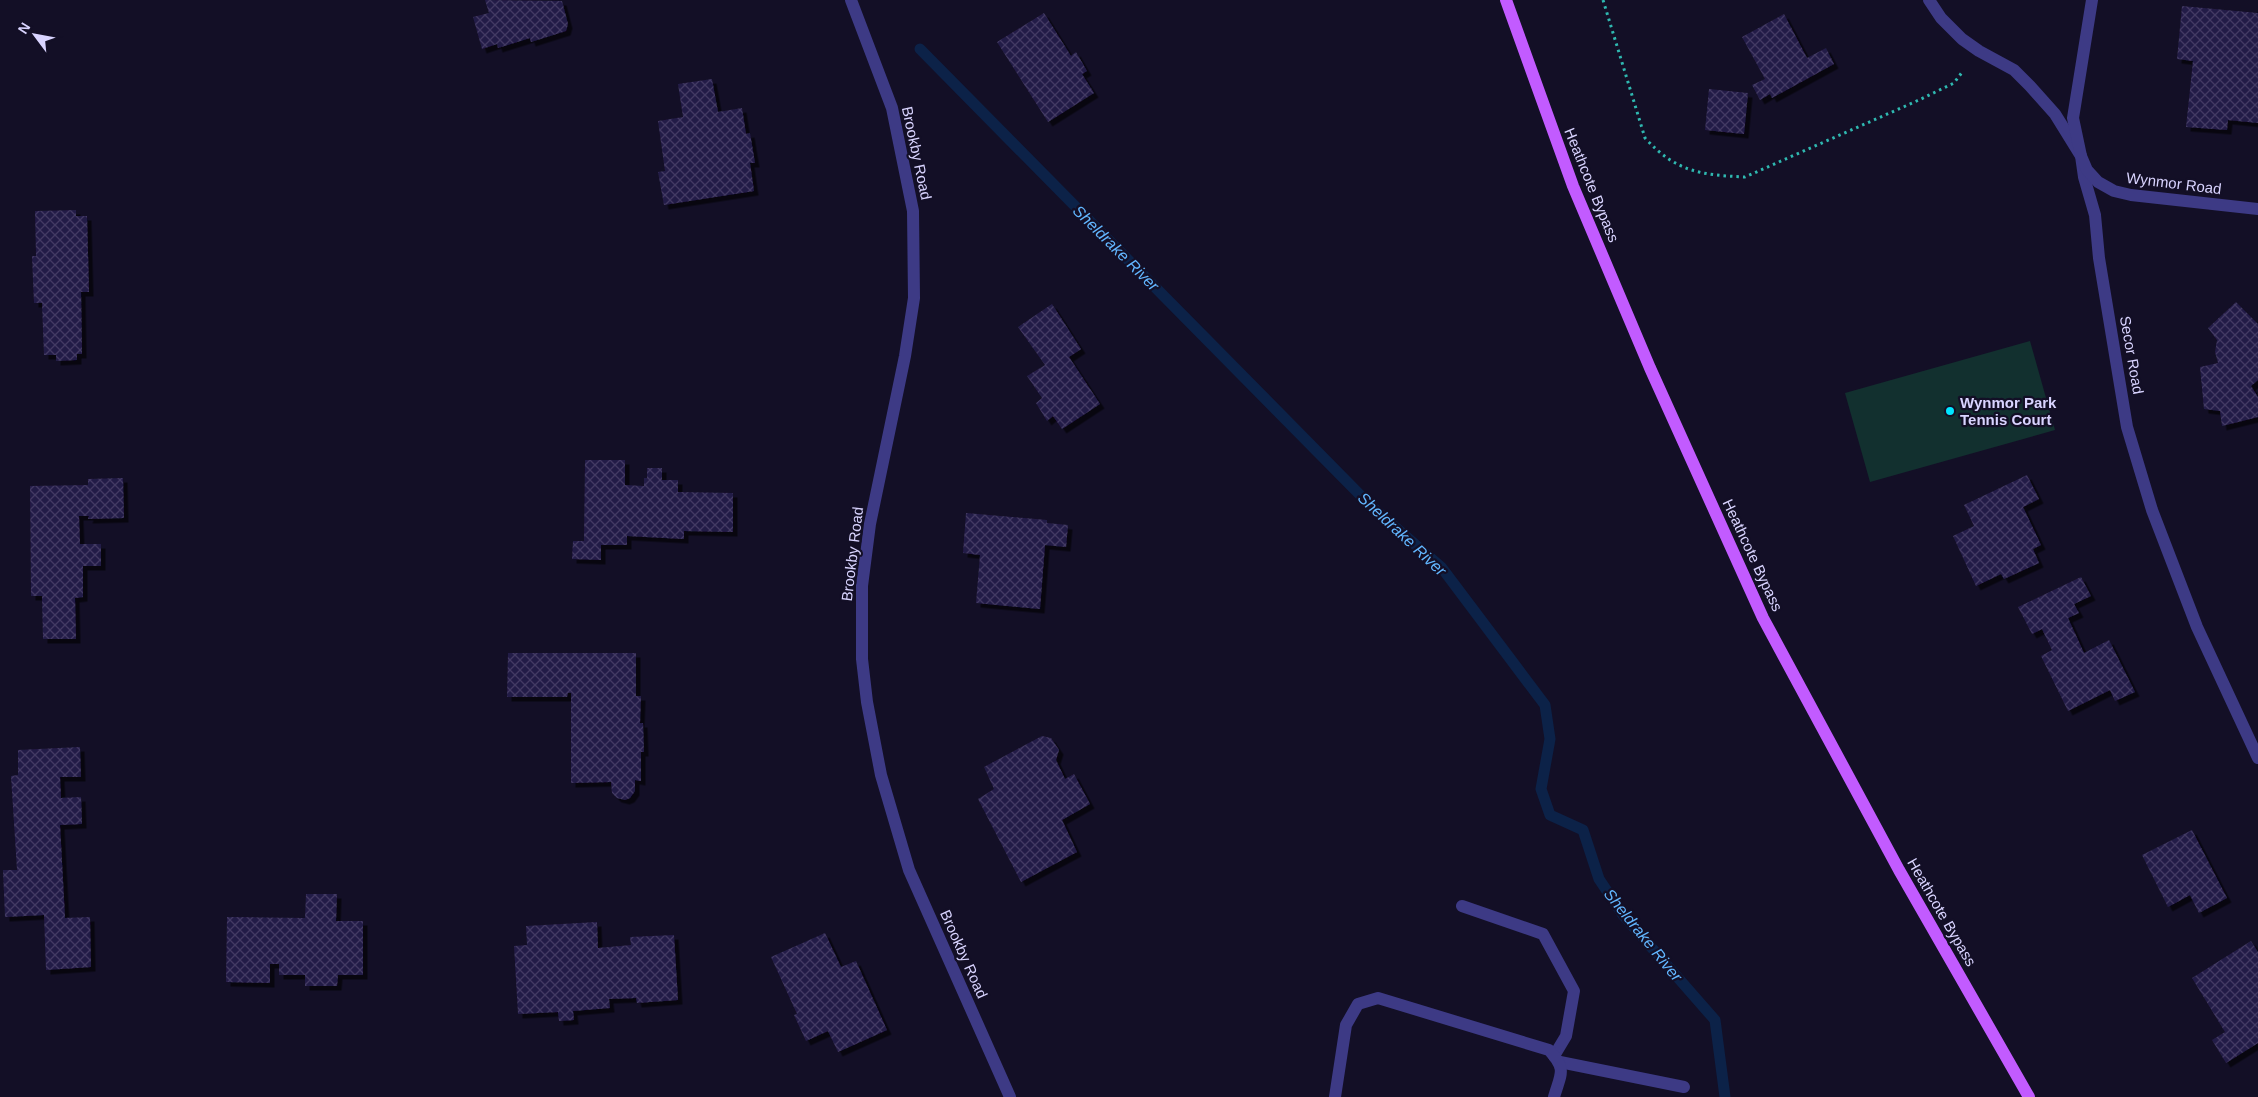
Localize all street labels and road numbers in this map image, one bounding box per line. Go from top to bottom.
street label: Brookby Road [899,105,935,201]
street label: Heathcote Bypass [1561,125,1623,245]
street label: Wynmor Road [2125,169,2223,197]
street label: Secor Road [2117,315,2147,395]
street label: Heathcote Bypass [1720,496,1786,614]
street label: Brookby Road [838,506,866,602]
street label: Heathcote Bypass [1904,855,1980,969]
street label: Brookby Road [937,907,991,1001]

